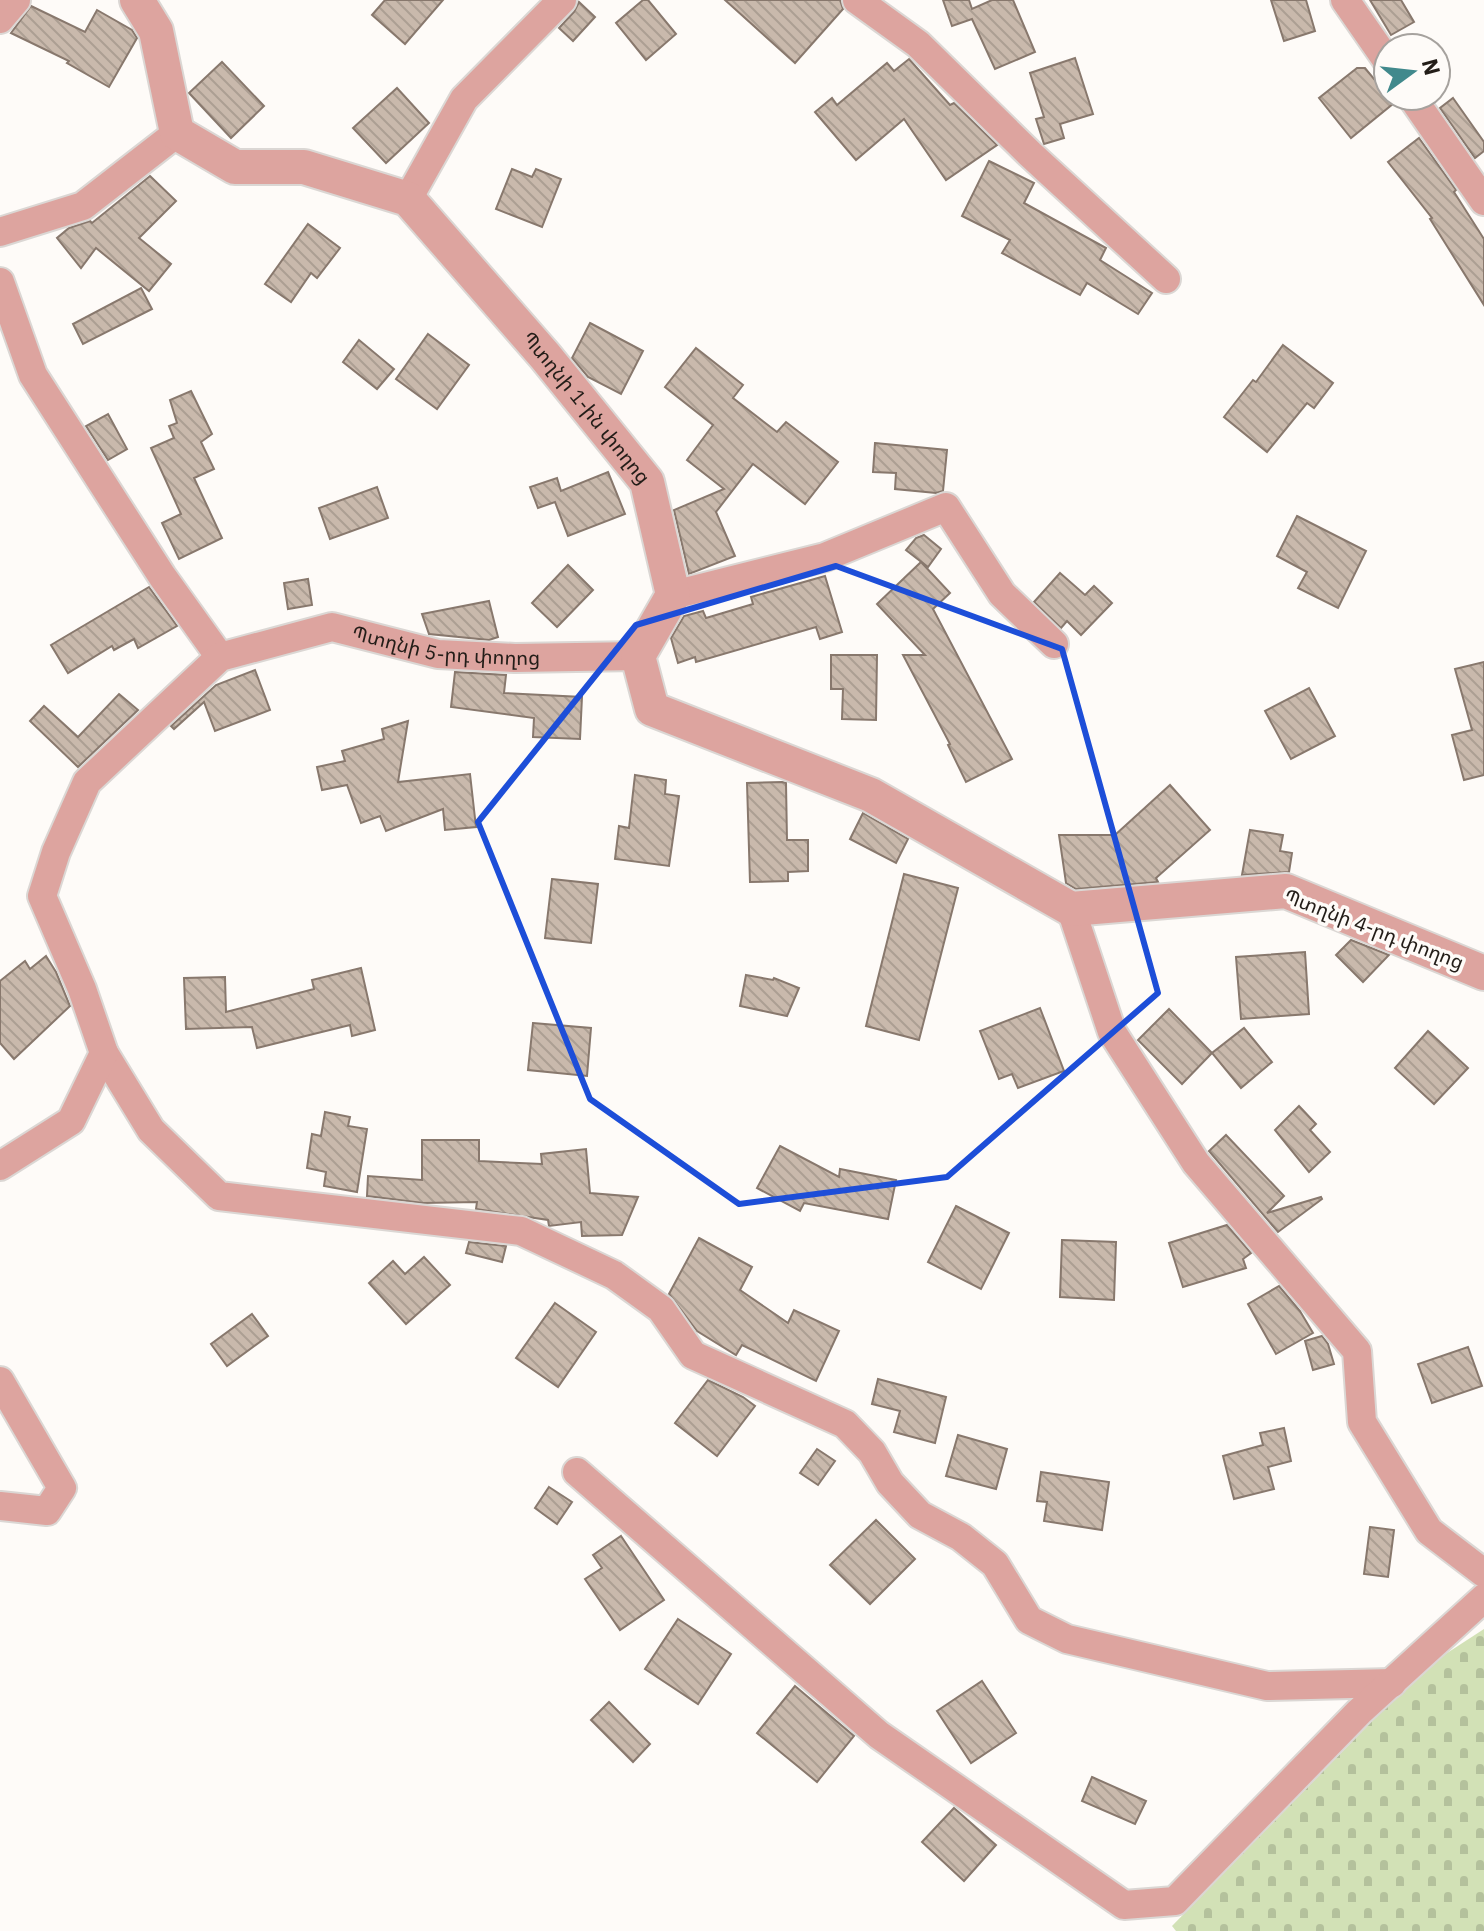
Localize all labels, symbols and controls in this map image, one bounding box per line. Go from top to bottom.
north arrow [1372,32,1452,112]
text: N [1416,55,1448,78]
street label: Պտղնի 1-ին փողոց [516,325,657,489]
street label: Պտղնի 5-րդ փողոց [349,619,540,671]
street label: Պտղնի 4-րդ փողոց [1280,882,1468,975]

